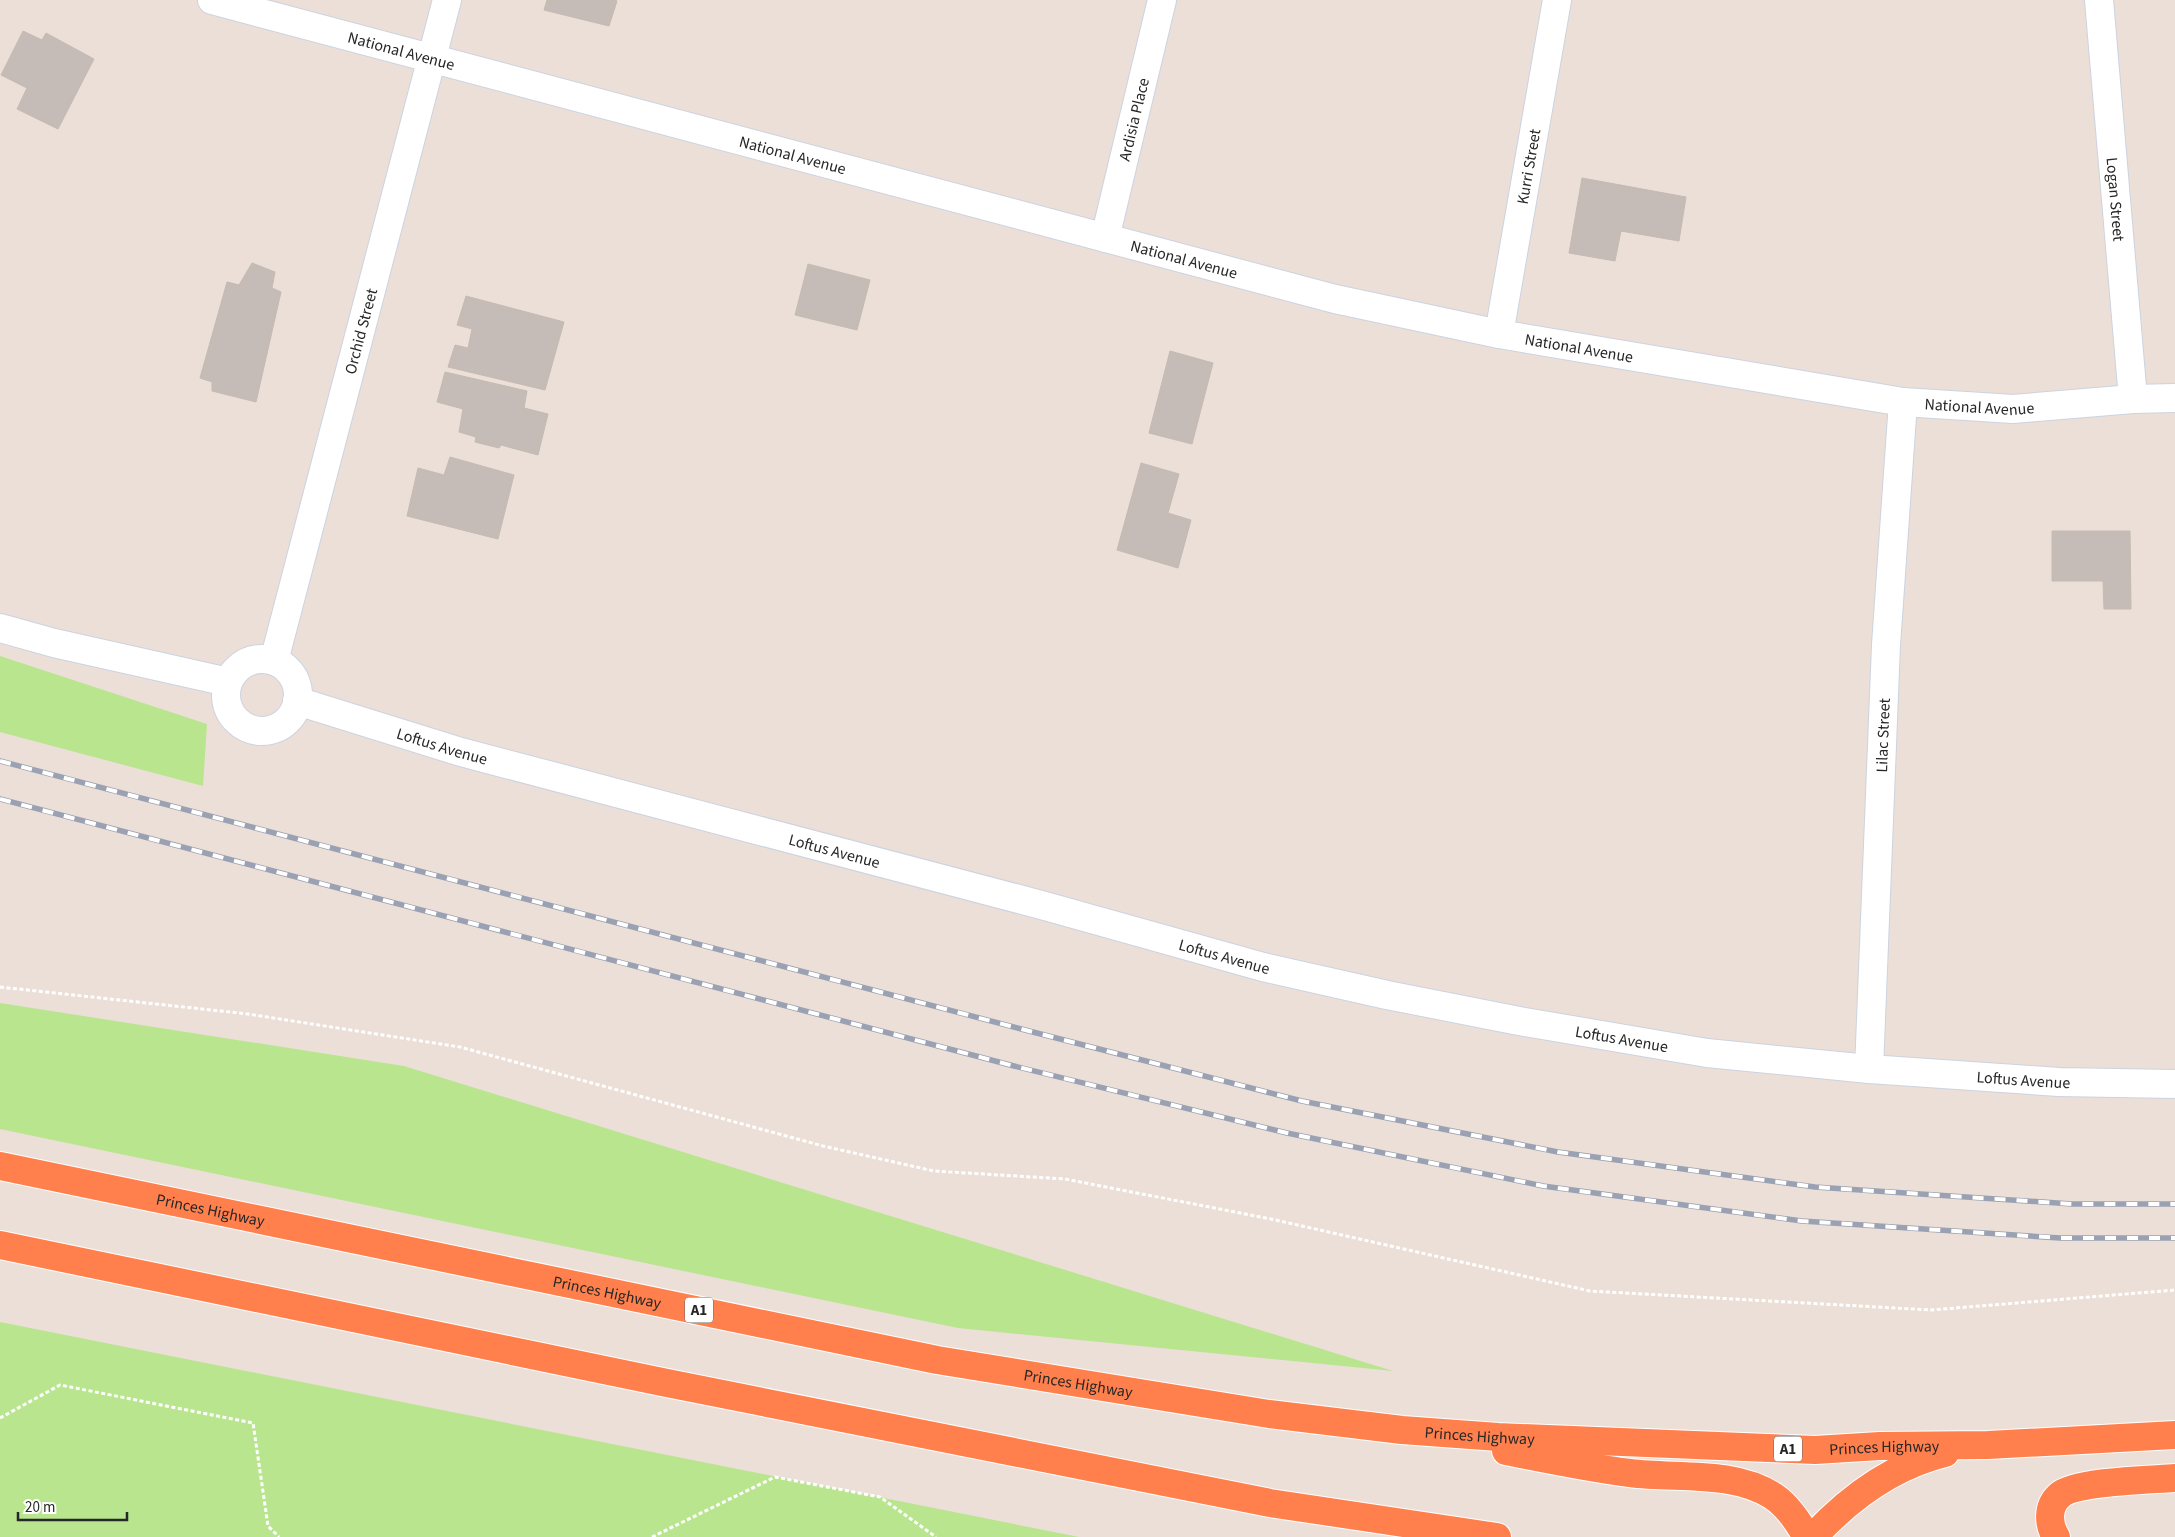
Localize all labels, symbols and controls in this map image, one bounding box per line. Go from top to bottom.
street label: National Avenue [345,27,457,76]
street label: Ardisia Place [1114,76,1155,163]
street label: Kurri Street [1512,127,1547,206]
street label: National Avenue [737,131,848,180]
street label: Logan Street [2100,156,2130,243]
street label: National Avenue [1128,235,1240,285]
street label: Orchid Street [339,285,383,377]
street label: National Avenue [1523,329,1635,368]
street label: National Avenue [1924,393,2035,421]
street label: Lilac Street [1871,697,1896,773]
street label: Loftus Avenue [394,723,490,771]
street label: Loftus Avenue [786,829,882,874]
street label: Loftus Avenue [1176,934,1272,980]
street label: Loftus Avenue [1574,1021,1670,1058]
street label: Loftus Avenue [1976,1066,2070,1094]
street label: Princes Highway [154,1189,267,1233]
street label: Princes Highway [551,1271,664,1315]
road number: A1 [685,1298,713,1322]
street label: Princes Highway [1022,1364,1135,1404]
street label: Princes Highway [1424,1422,1536,1451]
street label: Princes Highway [1829,1435,1940,1461]
road number: A1 [1774,1436,1802,1462]
scale bar [18,1490,126,1522]
text: 20 m [25,1497,55,1518]

